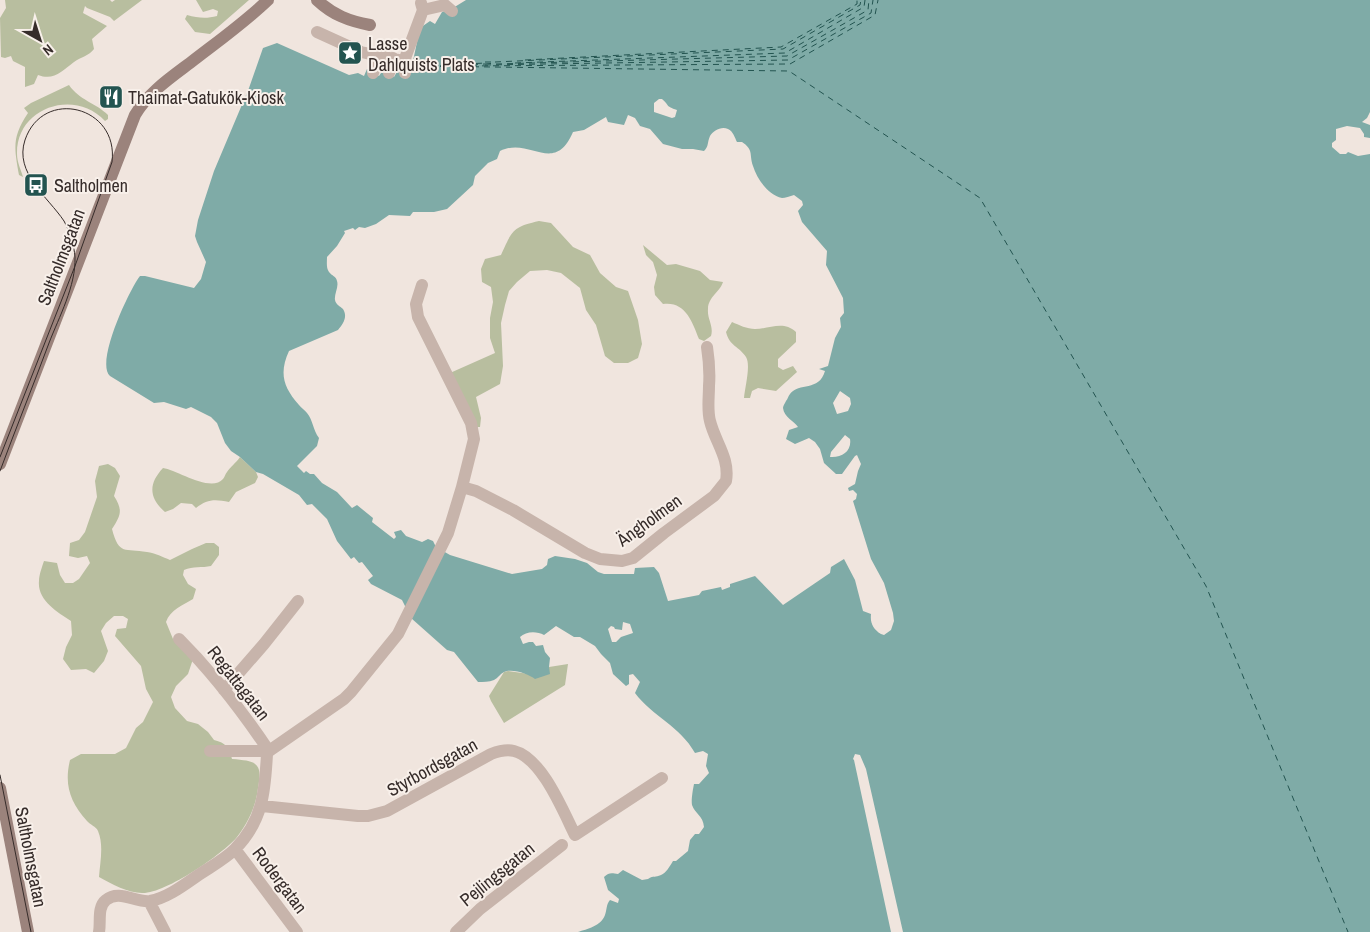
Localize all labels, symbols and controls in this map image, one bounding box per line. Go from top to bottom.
north arrow [15,15,65,65]
place label: Lasse Dahlquists Plats [368,31,475,77]
text: N [39,40,57,60]
place icon: Lasse Dahlquists Plats [337,40,363,66]
restaurant icon: Thaimat-Gatukök-Kiosk [98,84,124,110]
place label: Thaimat-Gatukök-Kiosk [128,85,284,110]
bus stop icon: Saltholmen [23,172,49,198]
place label: Saltholmen [54,173,128,198]
street label: Saltholmsgatan [31,205,91,309]
street label: Ängholmen [611,488,687,553]
street label: Regattagatan [202,640,276,726]
street label: Styrbordsgatan [382,732,482,802]
street label: Saltholmsgatan [9,805,53,909]
street label: Pejlingsgatan [454,836,540,912]
street label: Rodergatan [247,842,313,918]

